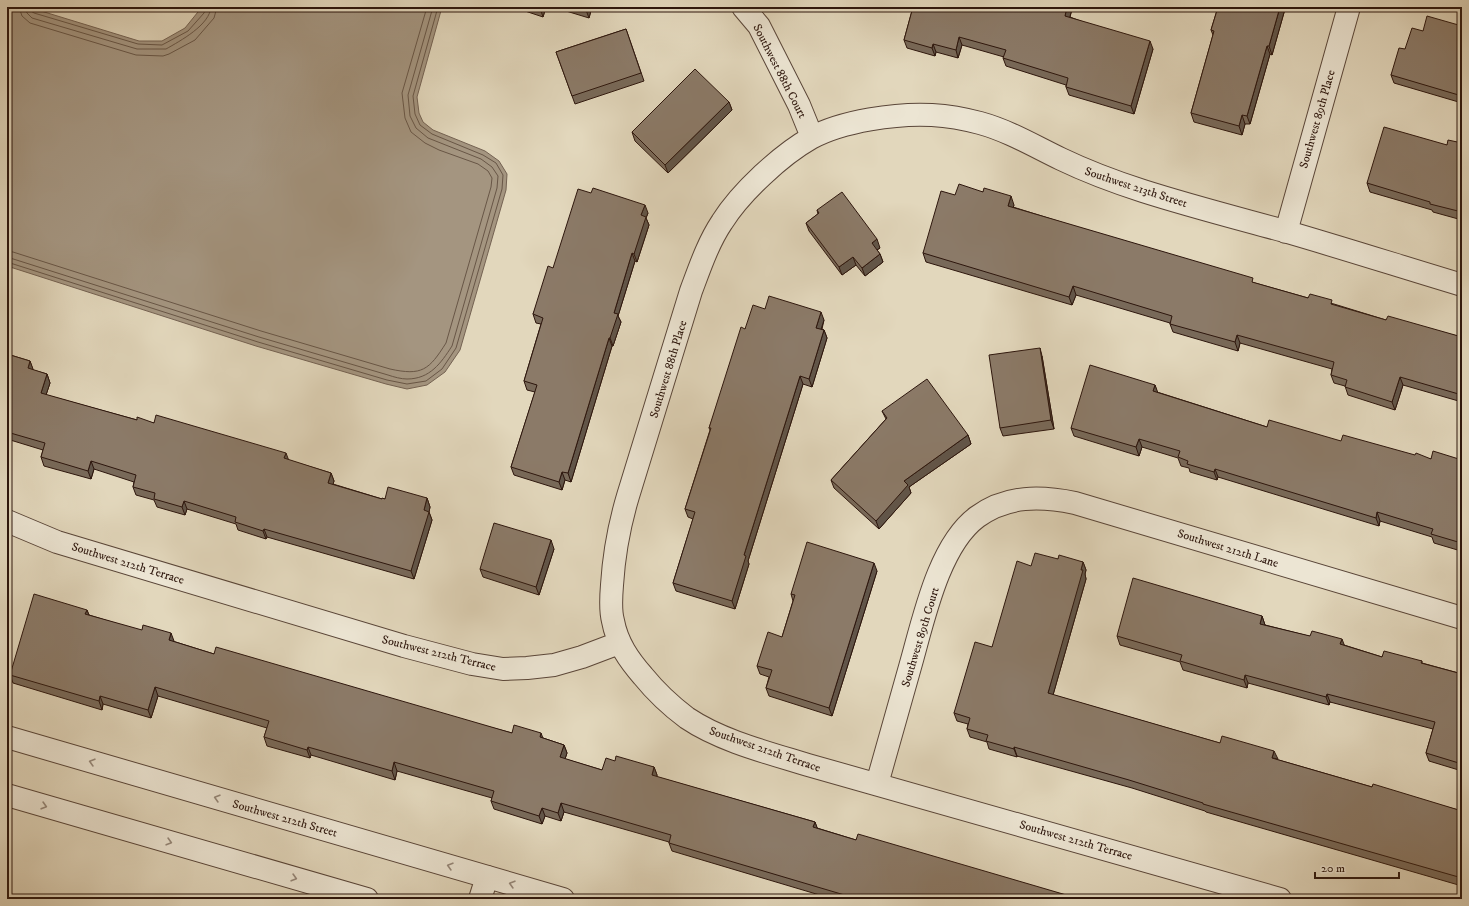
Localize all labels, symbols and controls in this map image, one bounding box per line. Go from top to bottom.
street label: Southwest 88th Court [749,22,810,121]
street label: Southwest 89th Place [1296,68,1339,170]
street label: Southwest 213th Street [1083,164,1189,211]
street label: Southwest 88th Place [646,318,690,420]
street label: Southwest 212th Lane [1176,526,1280,571]
street label: Southwest 212th Terrace [70,539,186,588]
street label: Southwest 89th Court [898,585,943,689]
street label: Southwest 212th Terrace [380,632,497,675]
street label: Southwest 212th Terrace [707,723,823,776]
one-way arrow [89,758,96,767]
one-way arrow [214,794,221,803]
street label: Southwest 212th Street [231,796,339,841]
one-way arrow [41,801,48,809]
street label: Southwest 212th Terrace [1018,817,1134,864]
one-way arrow [166,837,173,846]
scale bar [1315,854,1399,880]
text: 20 m [1321,861,1345,876]
one-way arrow [446,862,453,871]
one-way arrow [290,873,297,882]
one-way arrow [509,880,516,889]

